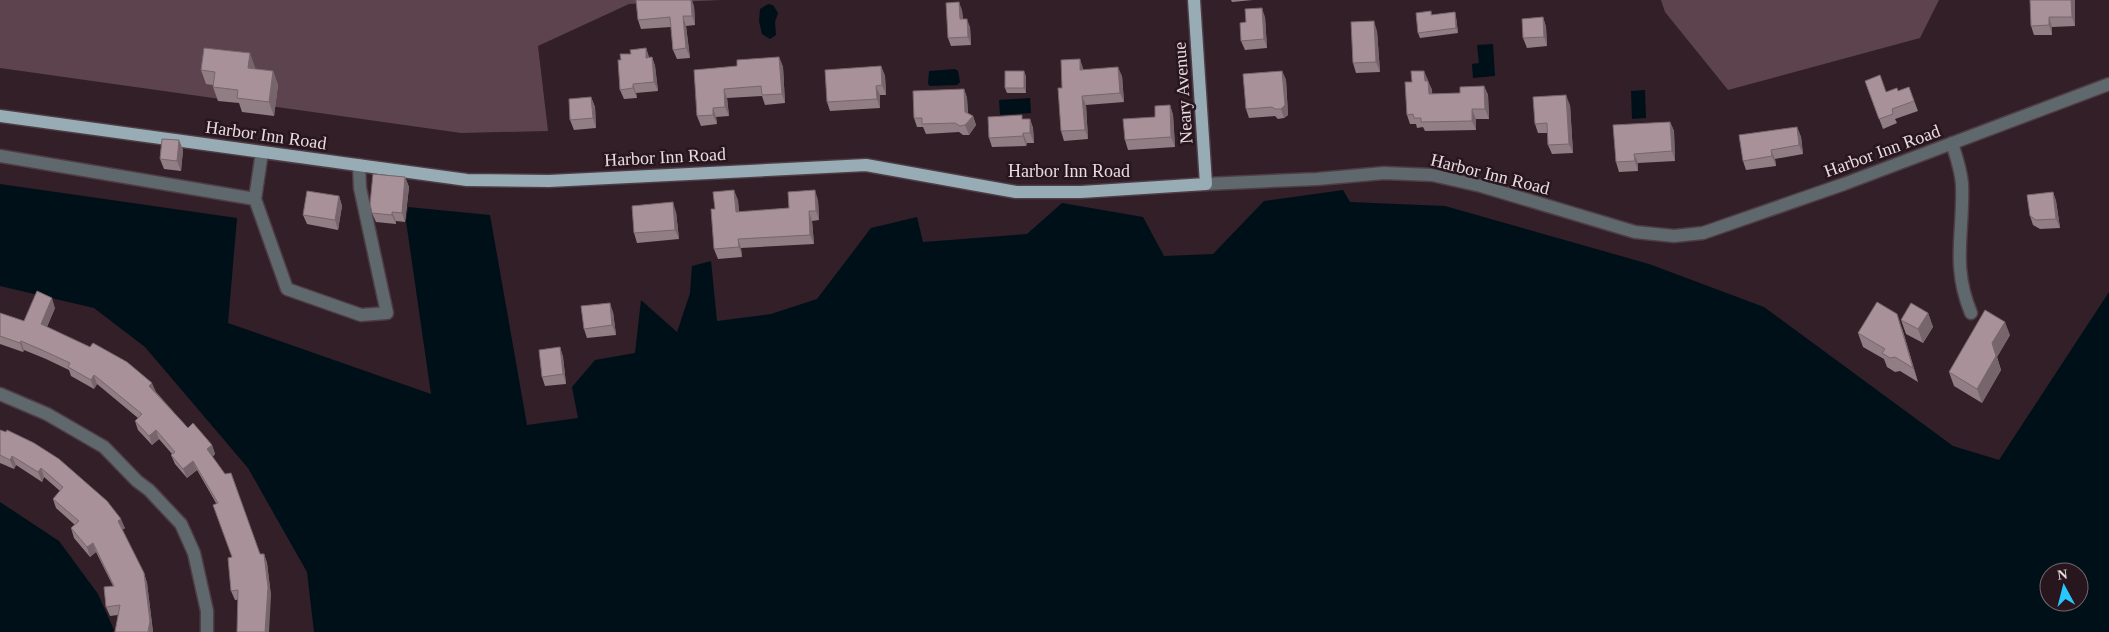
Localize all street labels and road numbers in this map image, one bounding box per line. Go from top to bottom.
street label: Neary Avenue [1169,41,1197,145]
street label: Harbor Inn Road [204,117,328,153]
street label: Harbor Inn Road [1821,121,1943,181]
street label: Harbor Inn Road [604,144,726,170]
street label: Harbor Inn Road [1428,150,1552,198]
street label: Harbor Inn Road [1008,161,1130,181]

